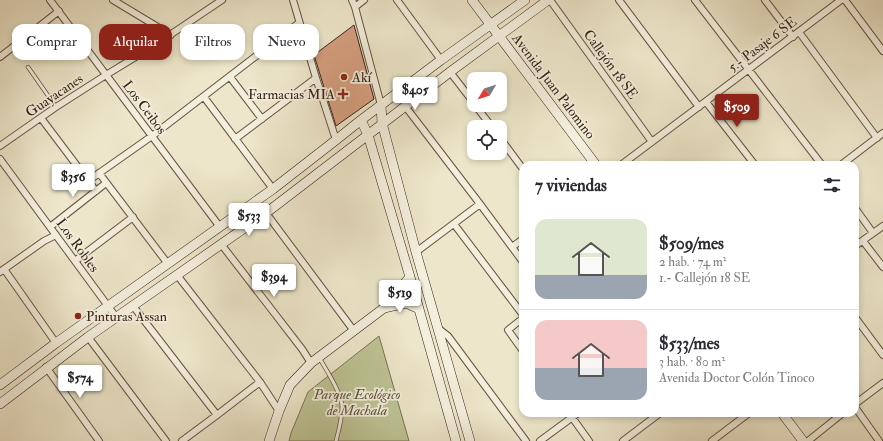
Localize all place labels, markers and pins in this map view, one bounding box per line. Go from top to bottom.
place label: Akí [351,69,373,86]
marker: Akí [339,72,349,82]
pin: $405 [391,77,439,111]
place label: Farmacias MIA [248,86,335,103]
marker: Farmacias MIA [338,89,348,99]
pin: $509 [713,94,761,128]
pin: $356 [49,164,97,198]
pin: $533 [225,203,273,237]
pin: $394 [250,264,298,298]
pin: $519 [376,280,424,314]
place label: Pinturas Assan [86,308,167,325]
marker: Pinturas Assan [73,311,83,321]
pin: $574 [56,365,104,399]

